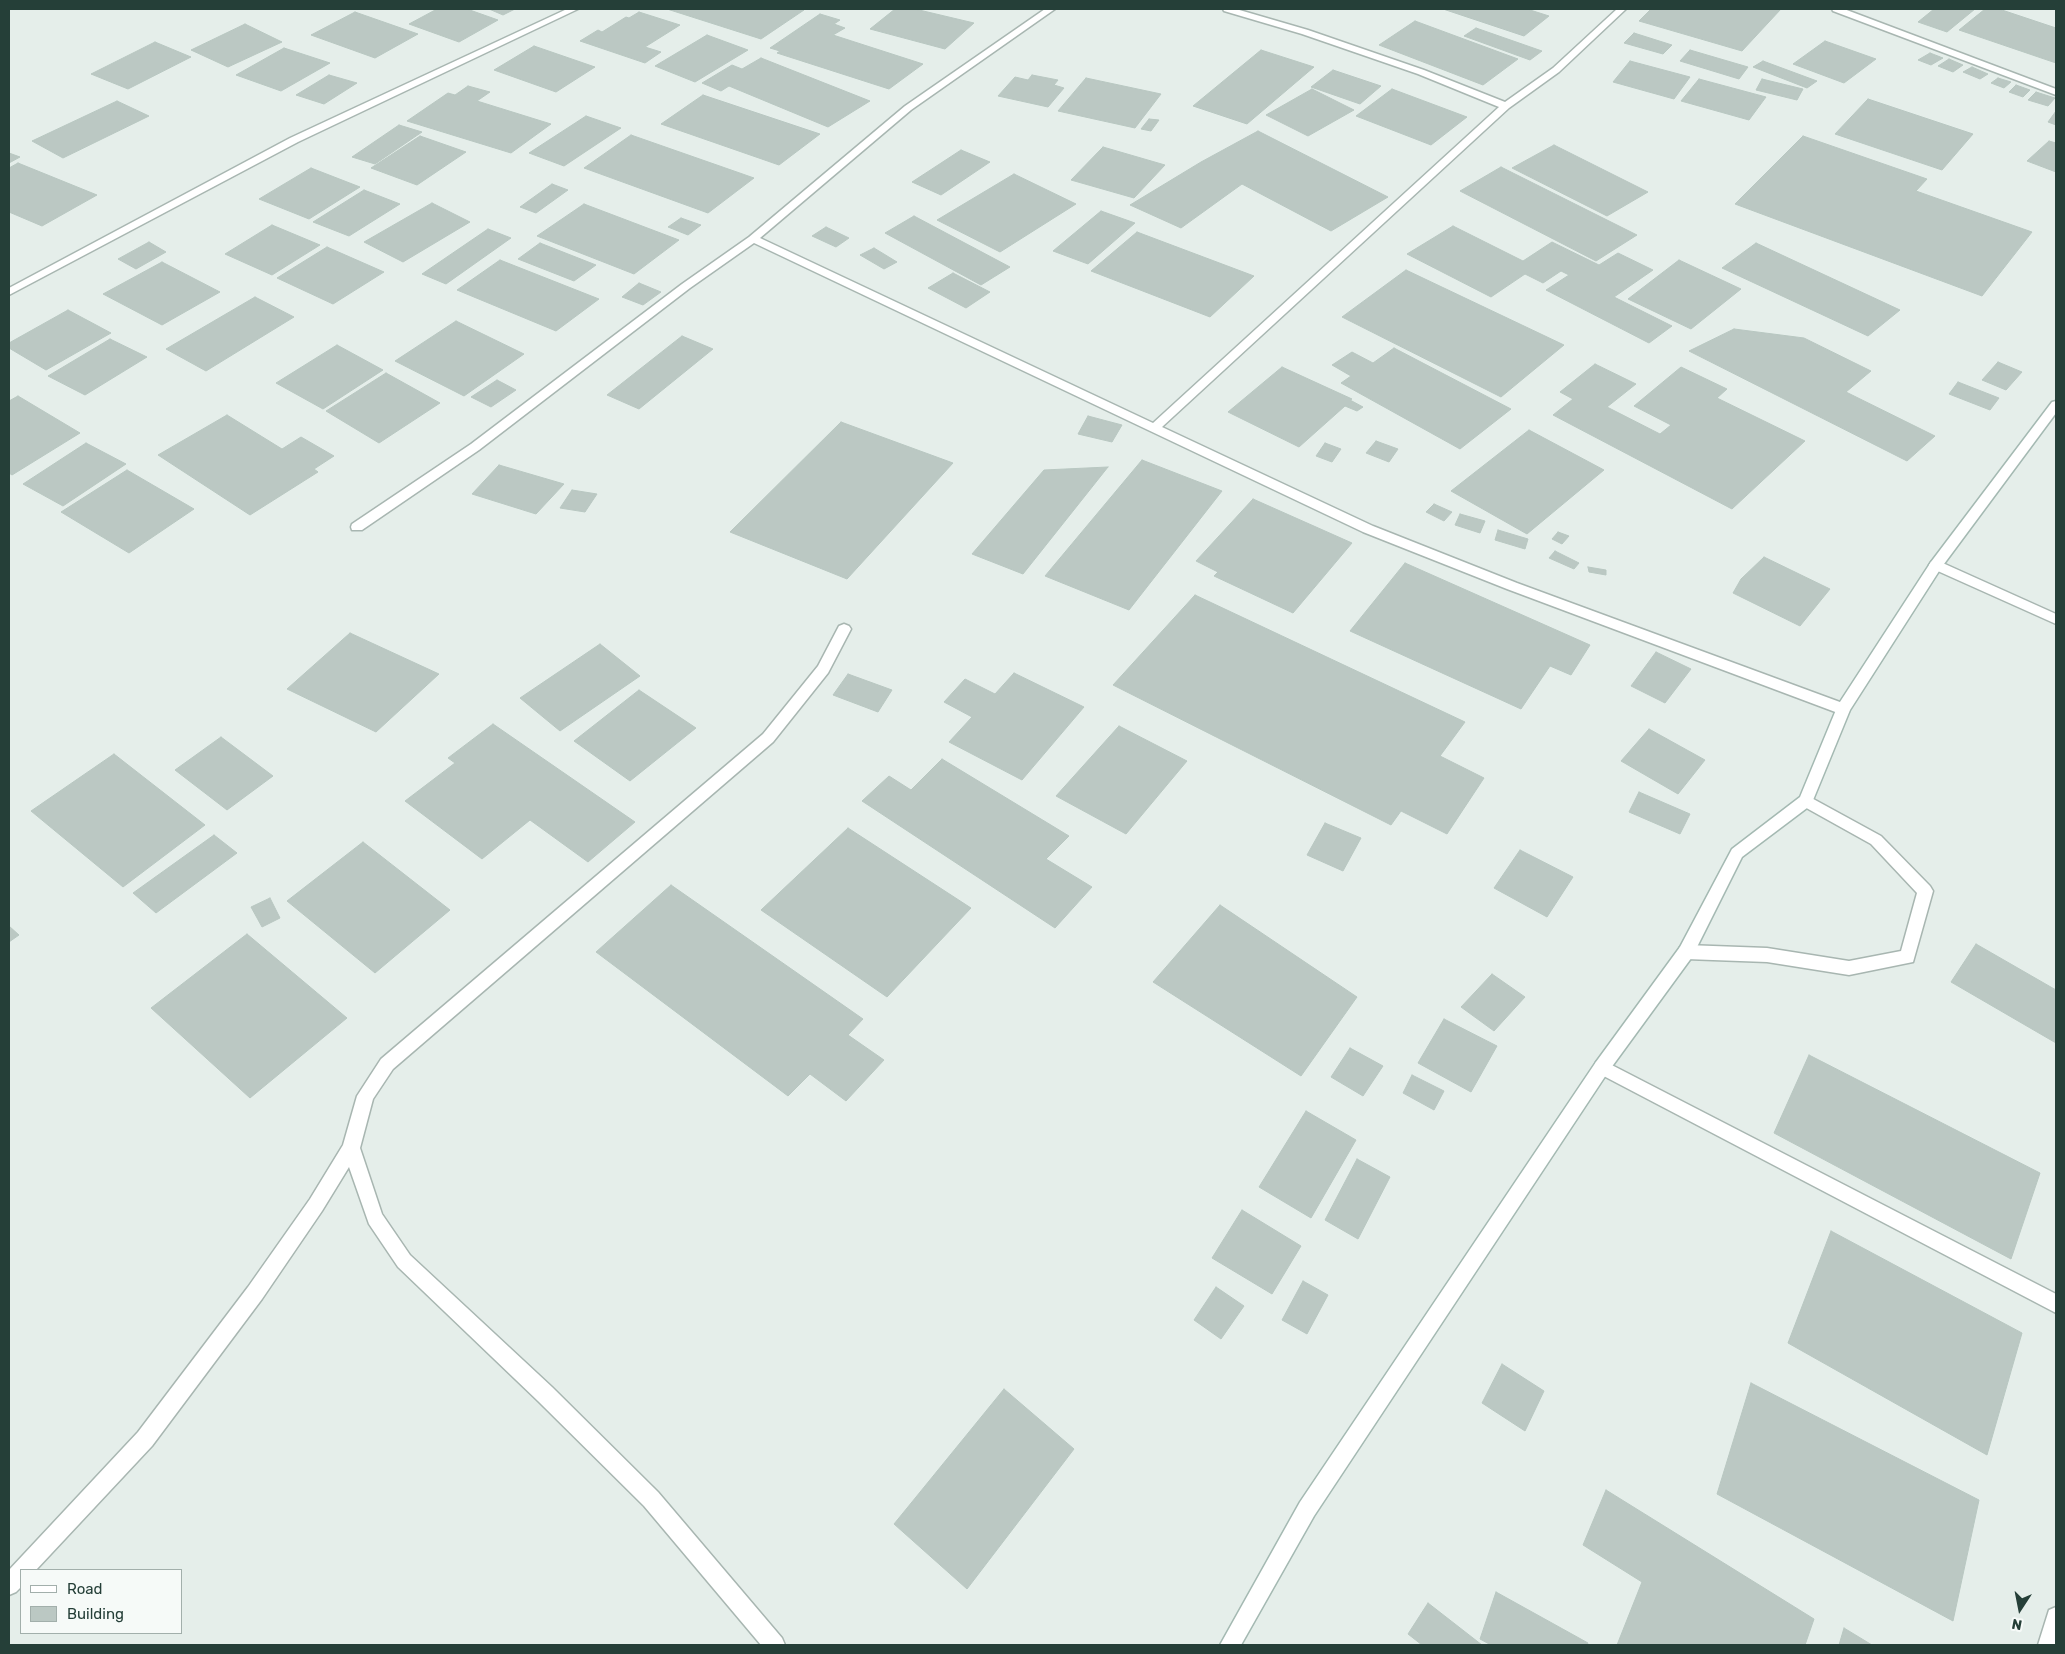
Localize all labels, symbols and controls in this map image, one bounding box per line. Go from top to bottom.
legend [20,1569,182,1634]
text: Road [67,1580,103,1598]
north arrow [1995,1584,2045,1634]
text: Building [67,1605,124,1623]
text: N [2010,1615,2024,1634]

